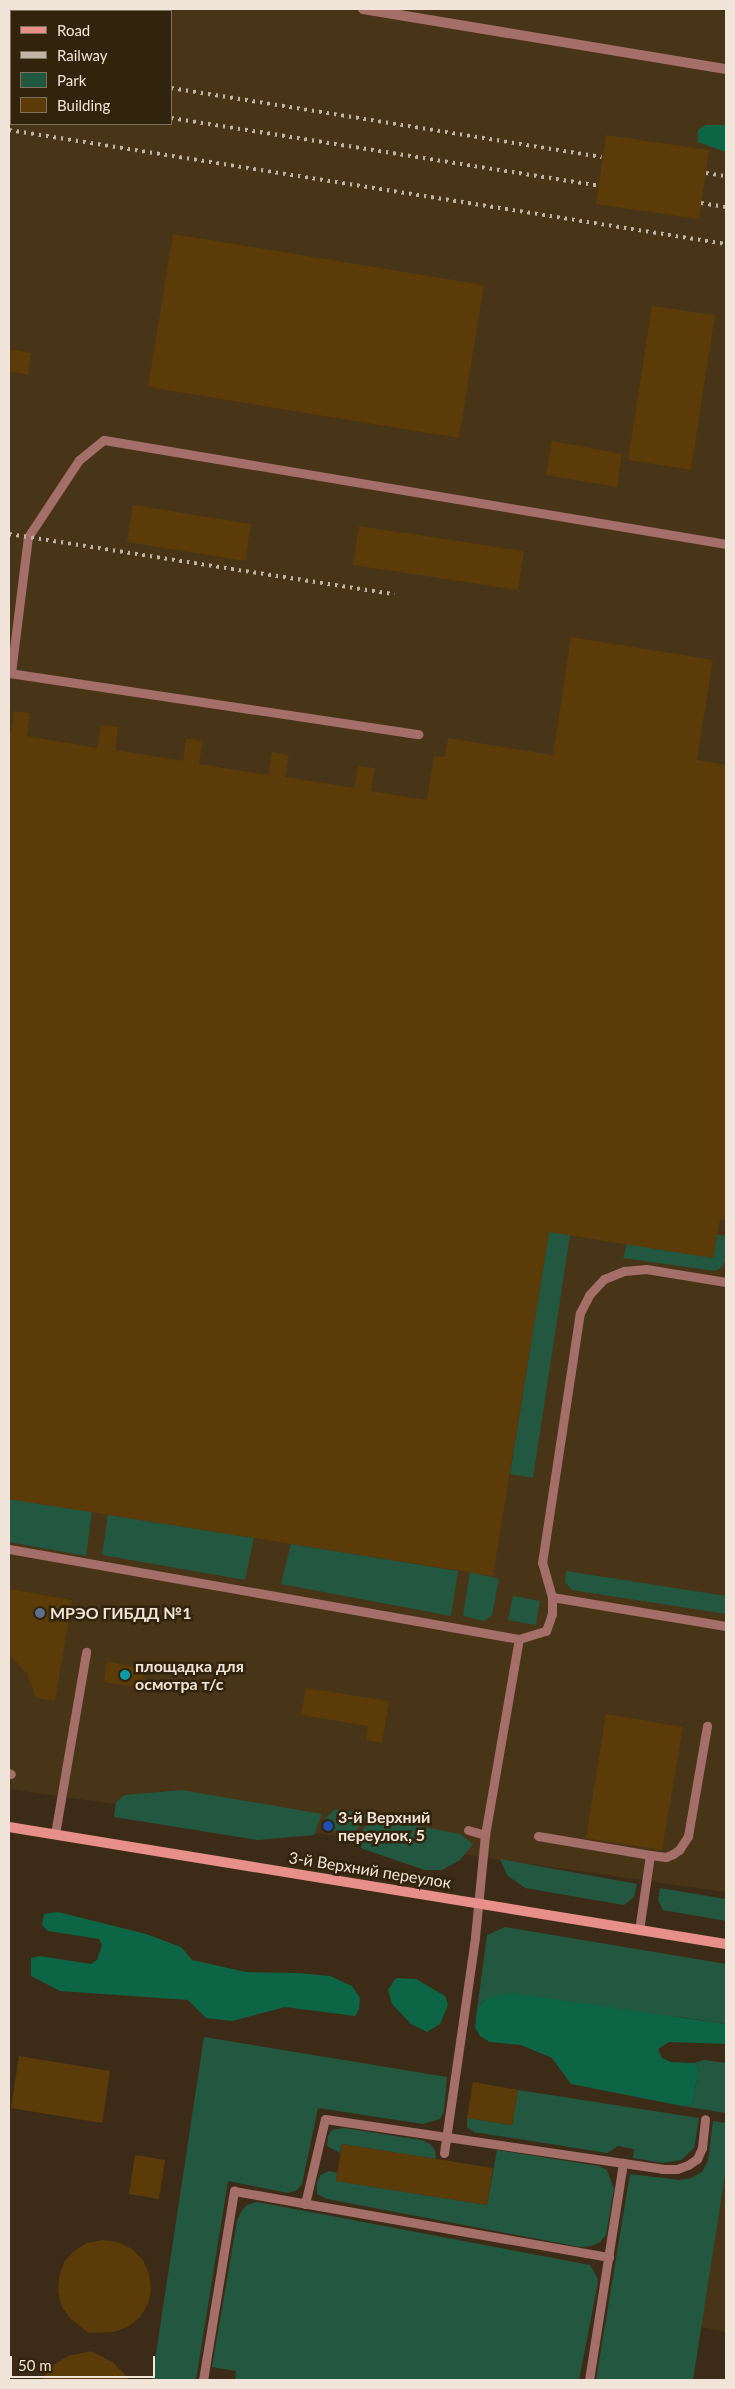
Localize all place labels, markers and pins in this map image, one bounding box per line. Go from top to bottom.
place label: МРЭО ГИБДД №1 [50,1603,191,1623]
marker: МРЭО ГИБДД №1 [34,1607,46,1619]
place label: площадка для осмотра т/с [135,1656,244,1694]
marker: площадка для осмотра т/с [119,1669,131,1681]
place label: 3-й Верхний переулок, 5 [338,1807,430,1845]
marker: 3-й Верхний переулок, 5 [322,1820,334,1832]

